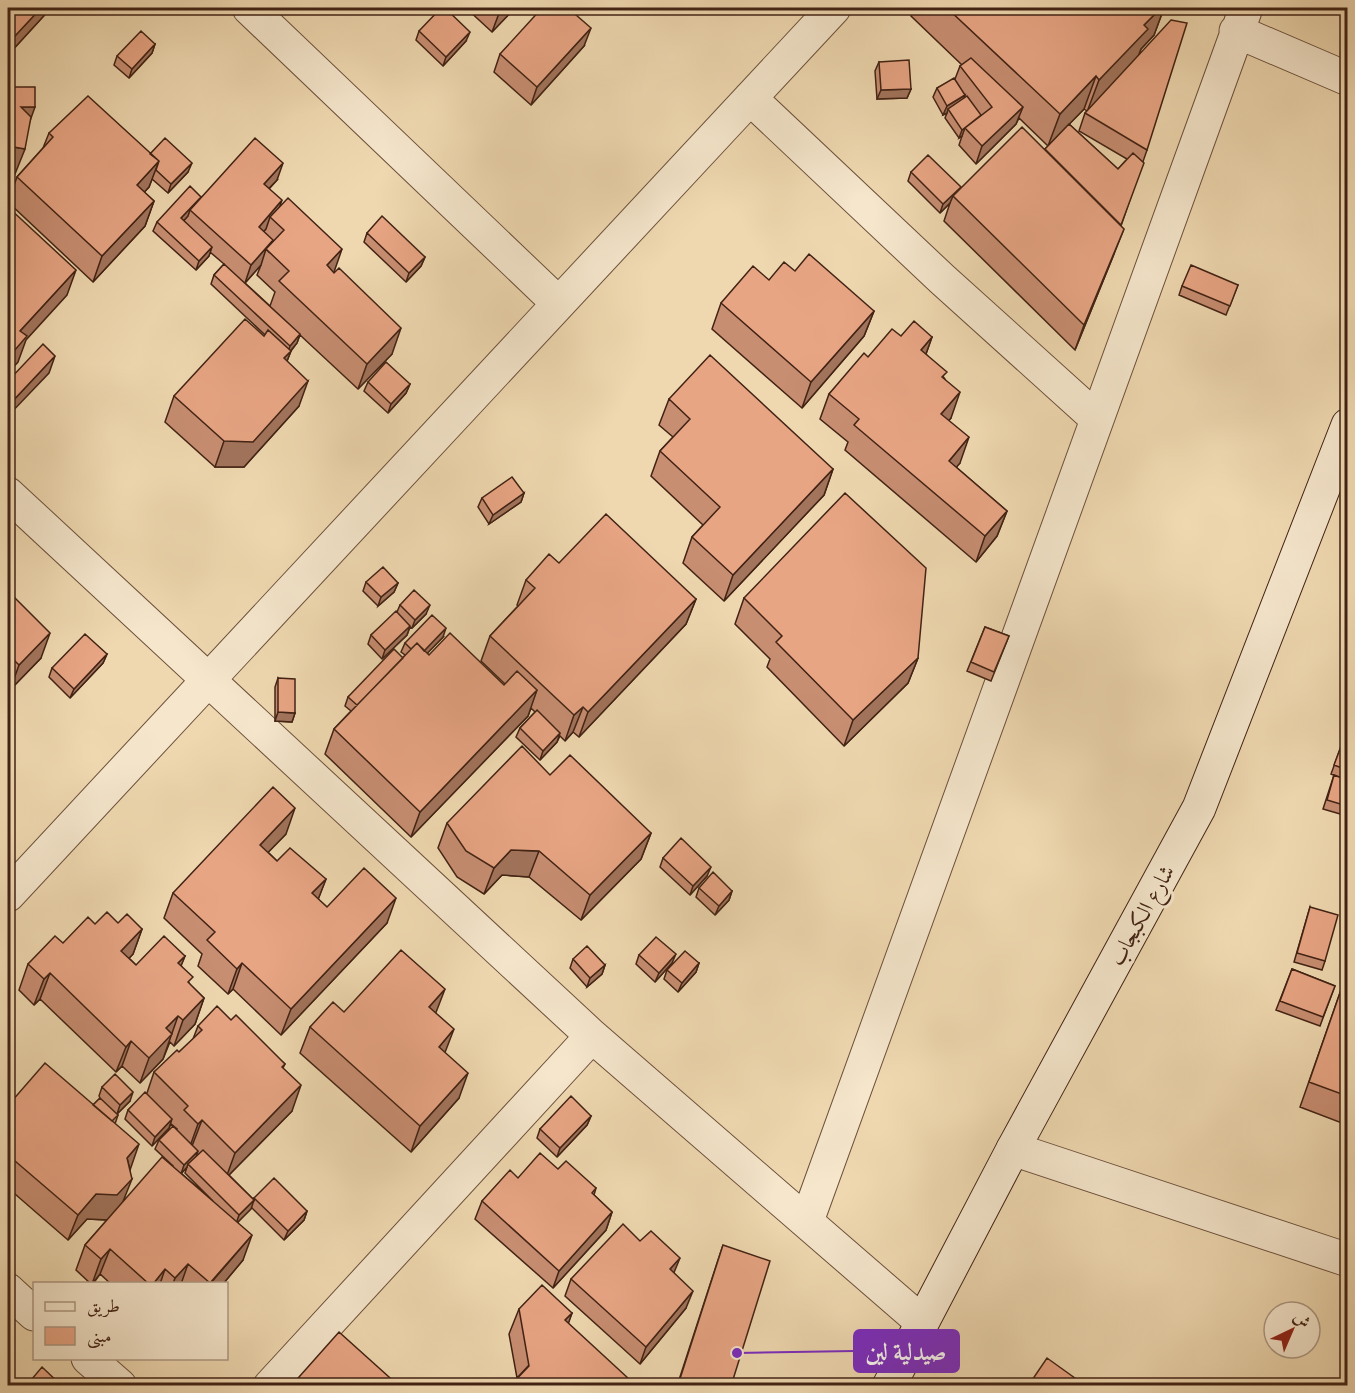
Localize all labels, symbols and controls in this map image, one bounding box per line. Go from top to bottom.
street label: شارع الكبجاب [1100,859,1185,973]
legend [33,1282,228,1360]
text: طريق [87,1292,120,1319]
north arrow [1262,1300,1322,1360]
text: ش [1288,1305,1316,1333]
text: مبنى [87,1322,112,1349]
callout: صيدلية لين [854,1330,959,1372]
text: صيدلية لين [866,1334,946,1369]

